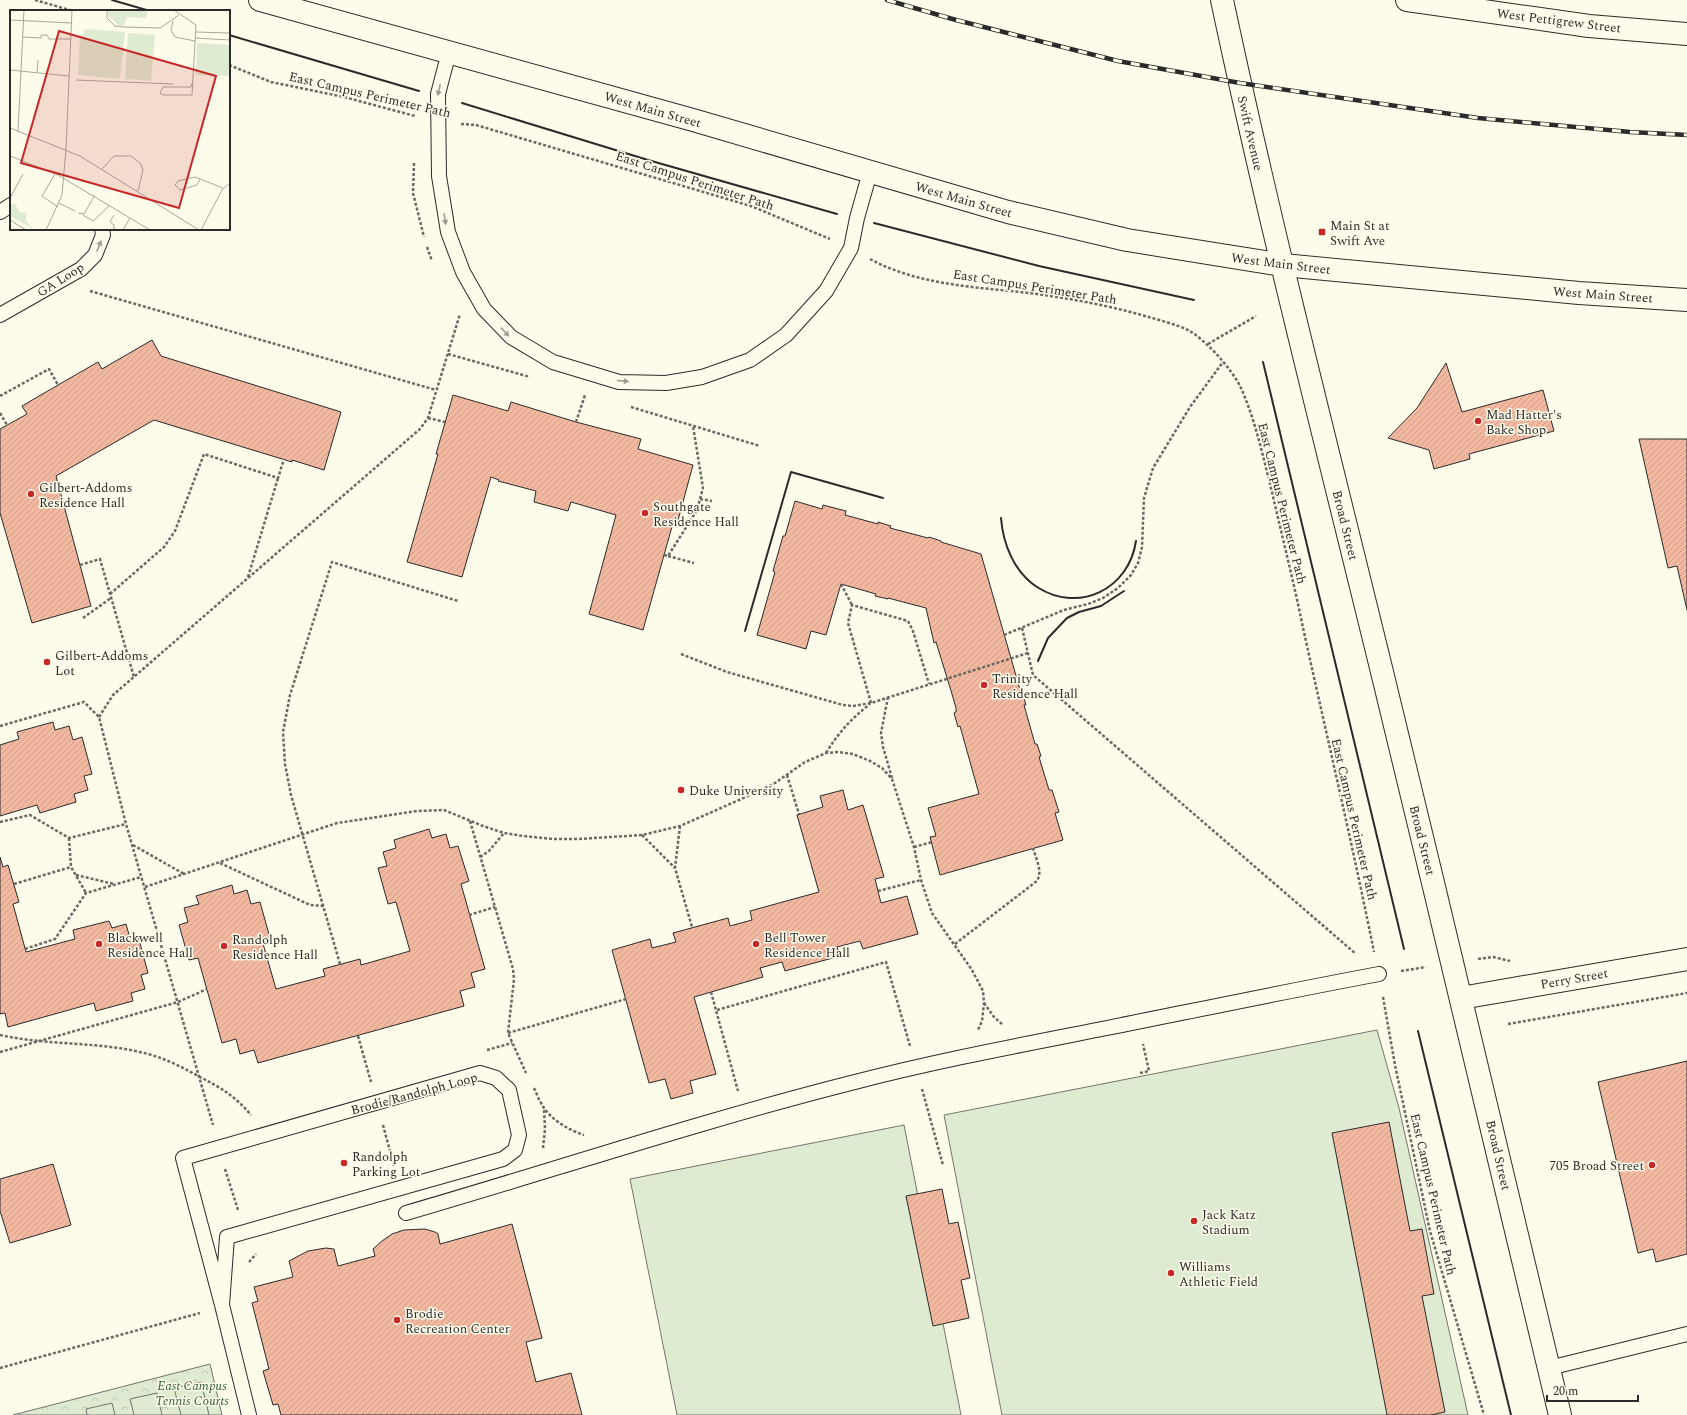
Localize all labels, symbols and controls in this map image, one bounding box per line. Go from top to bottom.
street label: West Pettigrew Street [1495,3,1623,39]
inset map [10,10,230,230]
street label: East Campus Perimeter Path [287,67,453,123]
one-way arrow [436,83,442,96]
street label: West Main Street [602,87,704,133]
street label: Swift Avenue [1232,94,1268,173]
street label: East Campus Perimeter Path [613,146,777,216]
street label: West Main Street [913,177,1015,223]
one-way arrow [443,213,449,225]
place label: Main St at Swift Ave [1330,216,1390,251]
marker: Main St at Swift Ave [1317,227,1327,237]
one-way arrow [96,240,102,251]
street label: West Main Street [1230,248,1332,280]
street label: GA Loop [33,257,88,302]
street label: East Campus Perimeter Path [952,264,1119,310]
street label: West Main Street [1552,282,1654,308]
one-way arrow [501,327,510,337]
one-way arrow [617,378,630,385]
place label: Mad Hatter's Bake Shop [1486,405,1562,440]
marker: Mad Hatter's Bake Shop [1473,416,1483,426]
street label: East Campus Perimeter Path [1252,420,1312,586]
place label: Gilbert-Addoms Residence Hall [39,478,132,513]
street label: Broad Street [1327,488,1364,563]
marker: Gilbert-Addoms Residence Hall [26,489,36,499]
place label: Southgate Residence Hall [653,497,739,532]
marker: Southgate Residence Hall [640,508,650,518]
place label: Gilbert-Addoms Lot [55,646,148,681]
marker: Gilbert-Addoms Lot [42,657,52,667]
place label: Trinity Residence Hall [992,669,1078,704]
marker: Trinity Residence Hall [979,680,989,690]
street label: East Campus Perimeter Path [1326,736,1382,903]
place label: Duke University [689,781,784,801]
marker: Duke University [676,785,686,795]
street label: Broad Street [1404,803,1441,878]
place label: Blackwell Residence Hall [107,928,193,963]
place label: Bell Tower Residence Hall [764,928,850,963]
place label: Randolph Residence Hall [232,930,318,965]
marker: Blackwell Residence Hall [94,939,104,949]
marker: Bell Tower Residence Hall [751,939,761,949]
marker: Randolph Residence Hall [219,941,229,951]
street label: Perry Street [1539,963,1610,995]
street label: Brodie/Randolph Loop [349,1067,480,1120]
street label: East Campus Perimeter Path [1405,1111,1461,1278]
street label: Broad Street [1480,1118,1516,1193]
place label: Randolph Parking Lot [352,1147,421,1182]
place label: 705 Broad Street [1549,1156,1644,1176]
marker: Randolph Parking Lot [339,1158,349,1168]
marker: 705 Broad Street [1647,1160,1657,1170]
place label: Jack Katz Stadium [1202,1205,1256,1240]
marker: Jack Katz Stadium [1189,1216,1199,1226]
place label: Williams Athletic Field [1179,1257,1258,1292]
marker: Williams Athletic Field [1166,1268,1176,1278]
place label: Brodie Recreation Center [405,1304,510,1339]
marker: Brodie Recreation Center [392,1315,402,1325]
park label: East Campus Tennis Courts [155,1376,229,1411]
scale bar [1547,1377,1638,1403]
text: 20 m [1553,1382,1578,1401]

